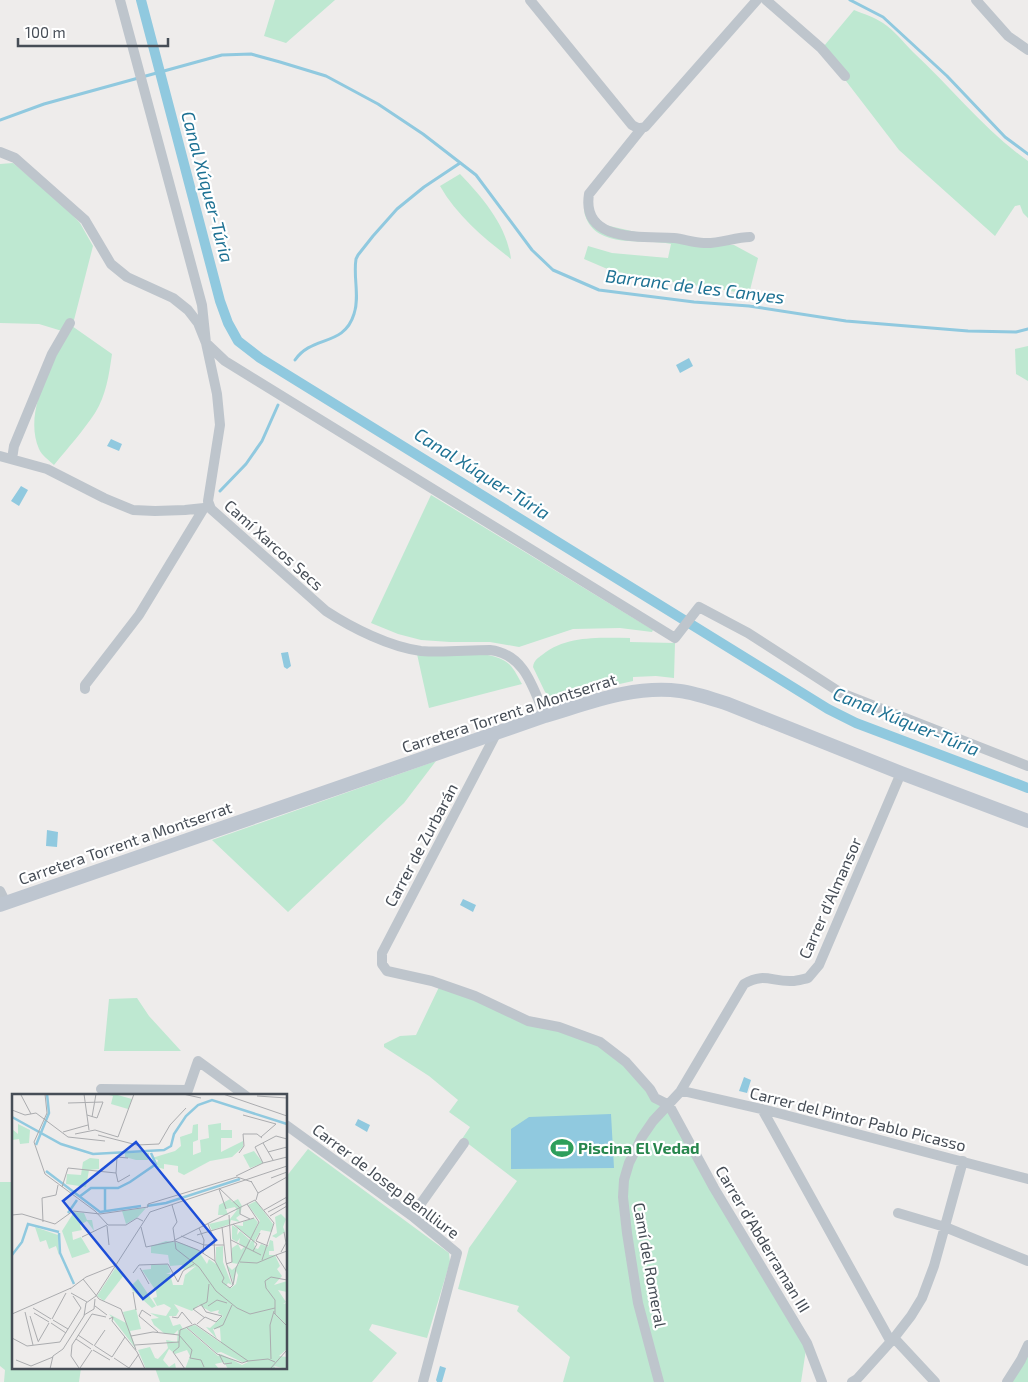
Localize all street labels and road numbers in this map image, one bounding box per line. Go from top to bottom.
street label: Camí Xarcos Secs [221,495,328,594]
street label: Carretera Torrent a Montserrat [399,669,618,756]
street label: Carrer de Zurbarán [380,780,461,910]
street label: Carretera Torrent a Montserrat [16,797,234,888]
street label: Carrer d'Almansor [794,834,865,962]
street label: Carrer del Pintor Pablo Picasso [748,1082,968,1155]
street label: Carrer de Josep Benlliure [309,1119,464,1242]
street label: Carrer d'Abderraman III [712,1162,815,1315]
street label: Camí del Romeral [630,1201,671,1329]

